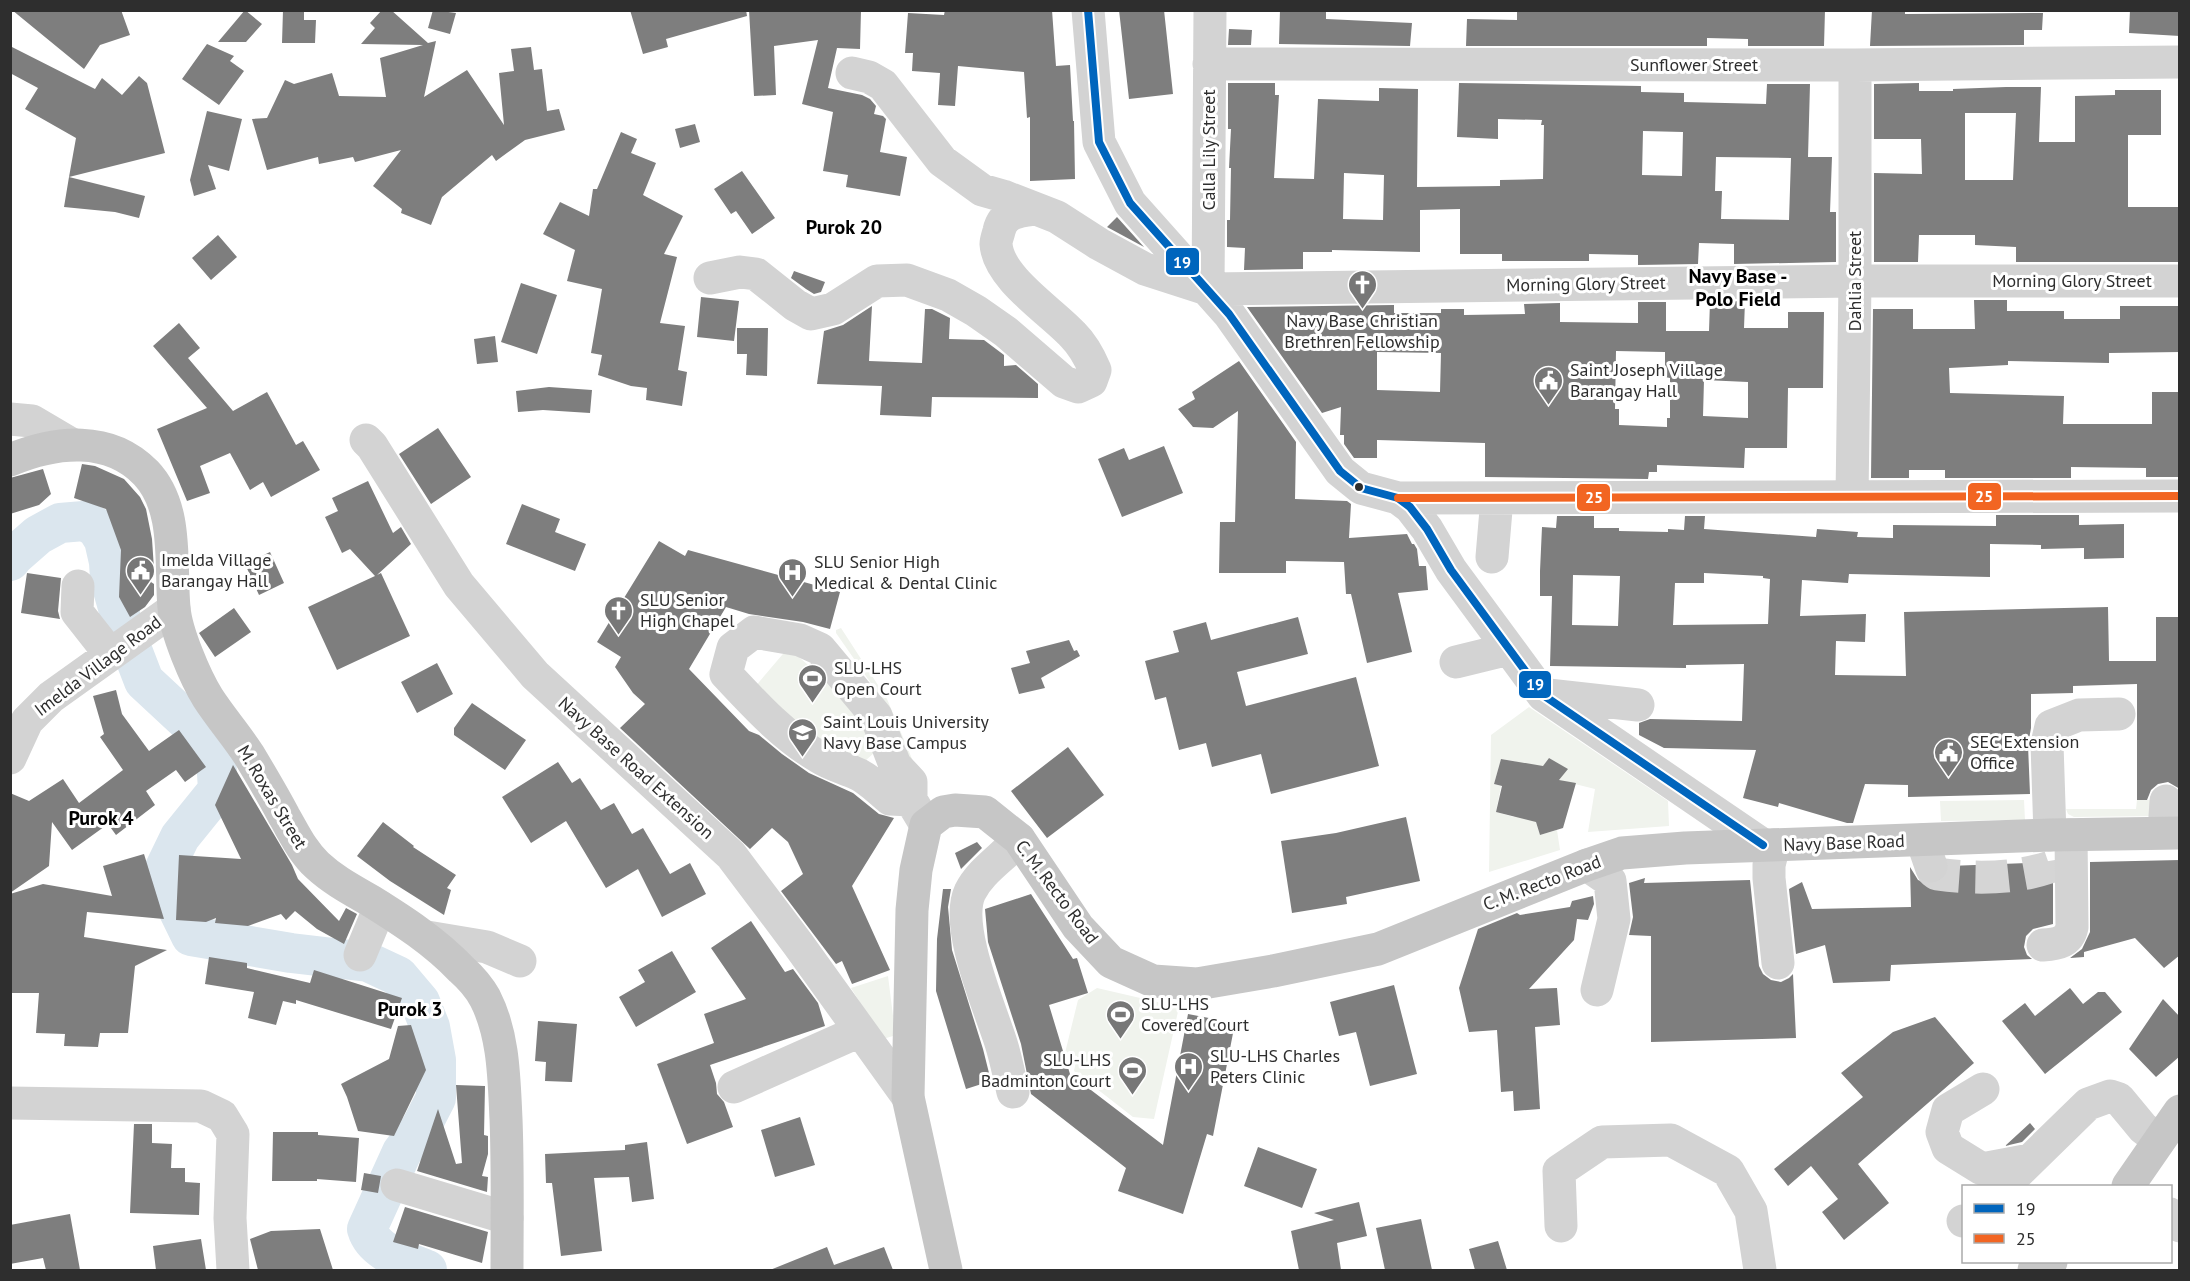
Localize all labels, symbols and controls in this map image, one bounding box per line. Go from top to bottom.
street label: Sunflower Street [1630,53,1758,76]
street label: Calla Lily Street [1197,89,1220,211]
district label: Purok 20 [806,214,882,240]
street label: Dahlia Street [1843,231,1866,331]
line badge: 19 [1165,247,1200,276]
text: 19 [1173,252,1191,272]
district label: Navy Base - Polo Field [1688,263,1788,312]
church icon: Navy Base Christian Brethren Fellowship [1346,268,1378,310]
street label: Morning Glory Street [1992,269,2152,292]
street label: Morning Glory Street [1506,271,1666,296]
place label: Navy Base Christian Brethren Fellowship [1284,309,1440,353]
place label: Saint Joseph Village Barangay Hall [1570,358,1723,402]
public building icon: Saint Joseph Village Barangay Hall [1533,364,1565,406]
unlabelled marker [1353,481,1365,493]
line badge: 25 [1967,482,2002,511]
line badge: 25 [1576,483,1611,512]
text: 25 [1975,486,1993,506]
text: 25 [1585,487,1603,507]
place label: Imelda Village Barangay Hall [161,548,271,592]
place label: SLU Senior High Medical & Dental Clinic [814,550,997,594]
public building icon: Imelda Village Barangay Hall [124,554,156,596]
hospital icon: SLU Senior High Medical & Dental Clinic [777,556,809,598]
place label: SLU Senior High Chapel [640,588,735,632]
church icon: SLU Senior High Chapel [603,594,635,636]
street label: Imelda Village Road [30,610,166,721]
place label: SLU-LHS Open Court [834,656,922,700]
sports icon: SLU-LHS Open Court [797,662,829,704]
line badge: 19 [1518,670,1552,699]
text: 19 [1526,674,1544,694]
street label: Navy Base Road Extension [554,692,719,844]
place label: Saint Louis University Navy Base Campus [823,710,990,754]
school or university icon: Saint Louis University Navy Base Campus [786,716,818,758]
place label: SEC Extension Office [1970,730,2079,774]
public building icon: SEC Extension Office [1933,736,1965,778]
street label: M. Roxas Street [232,741,312,853]
district label: Purok 4 [69,805,134,831]
street label: Navy Base Road [1783,829,1905,856]
street label: C. M. Recto Road [1011,835,1104,948]
street label: C. M. Recto Road [1480,850,1604,916]
place label: SLU-LHS Covered Court [1141,992,1249,1036]
district label: Purok 3 [378,996,443,1022]
sports icon: SLU-LHS Covered Court [1104,998,1136,1040]
place label: SLU-LHS Charles Peters Clinic [1210,1044,1340,1088]
place label: SLU-LHS Badminton Court [981,1048,1111,1092]
hospital icon: SLU-LHS Charles Peters Clinic [1173,1050,1205,1092]
sports icon: SLU-LHS Badminton Court [1116,1054,1148,1096]
legend [1962,1185,2172,1263]
text: 19 [2016,1197,2036,1220]
text: 25 [2016,1227,2036,1250]

